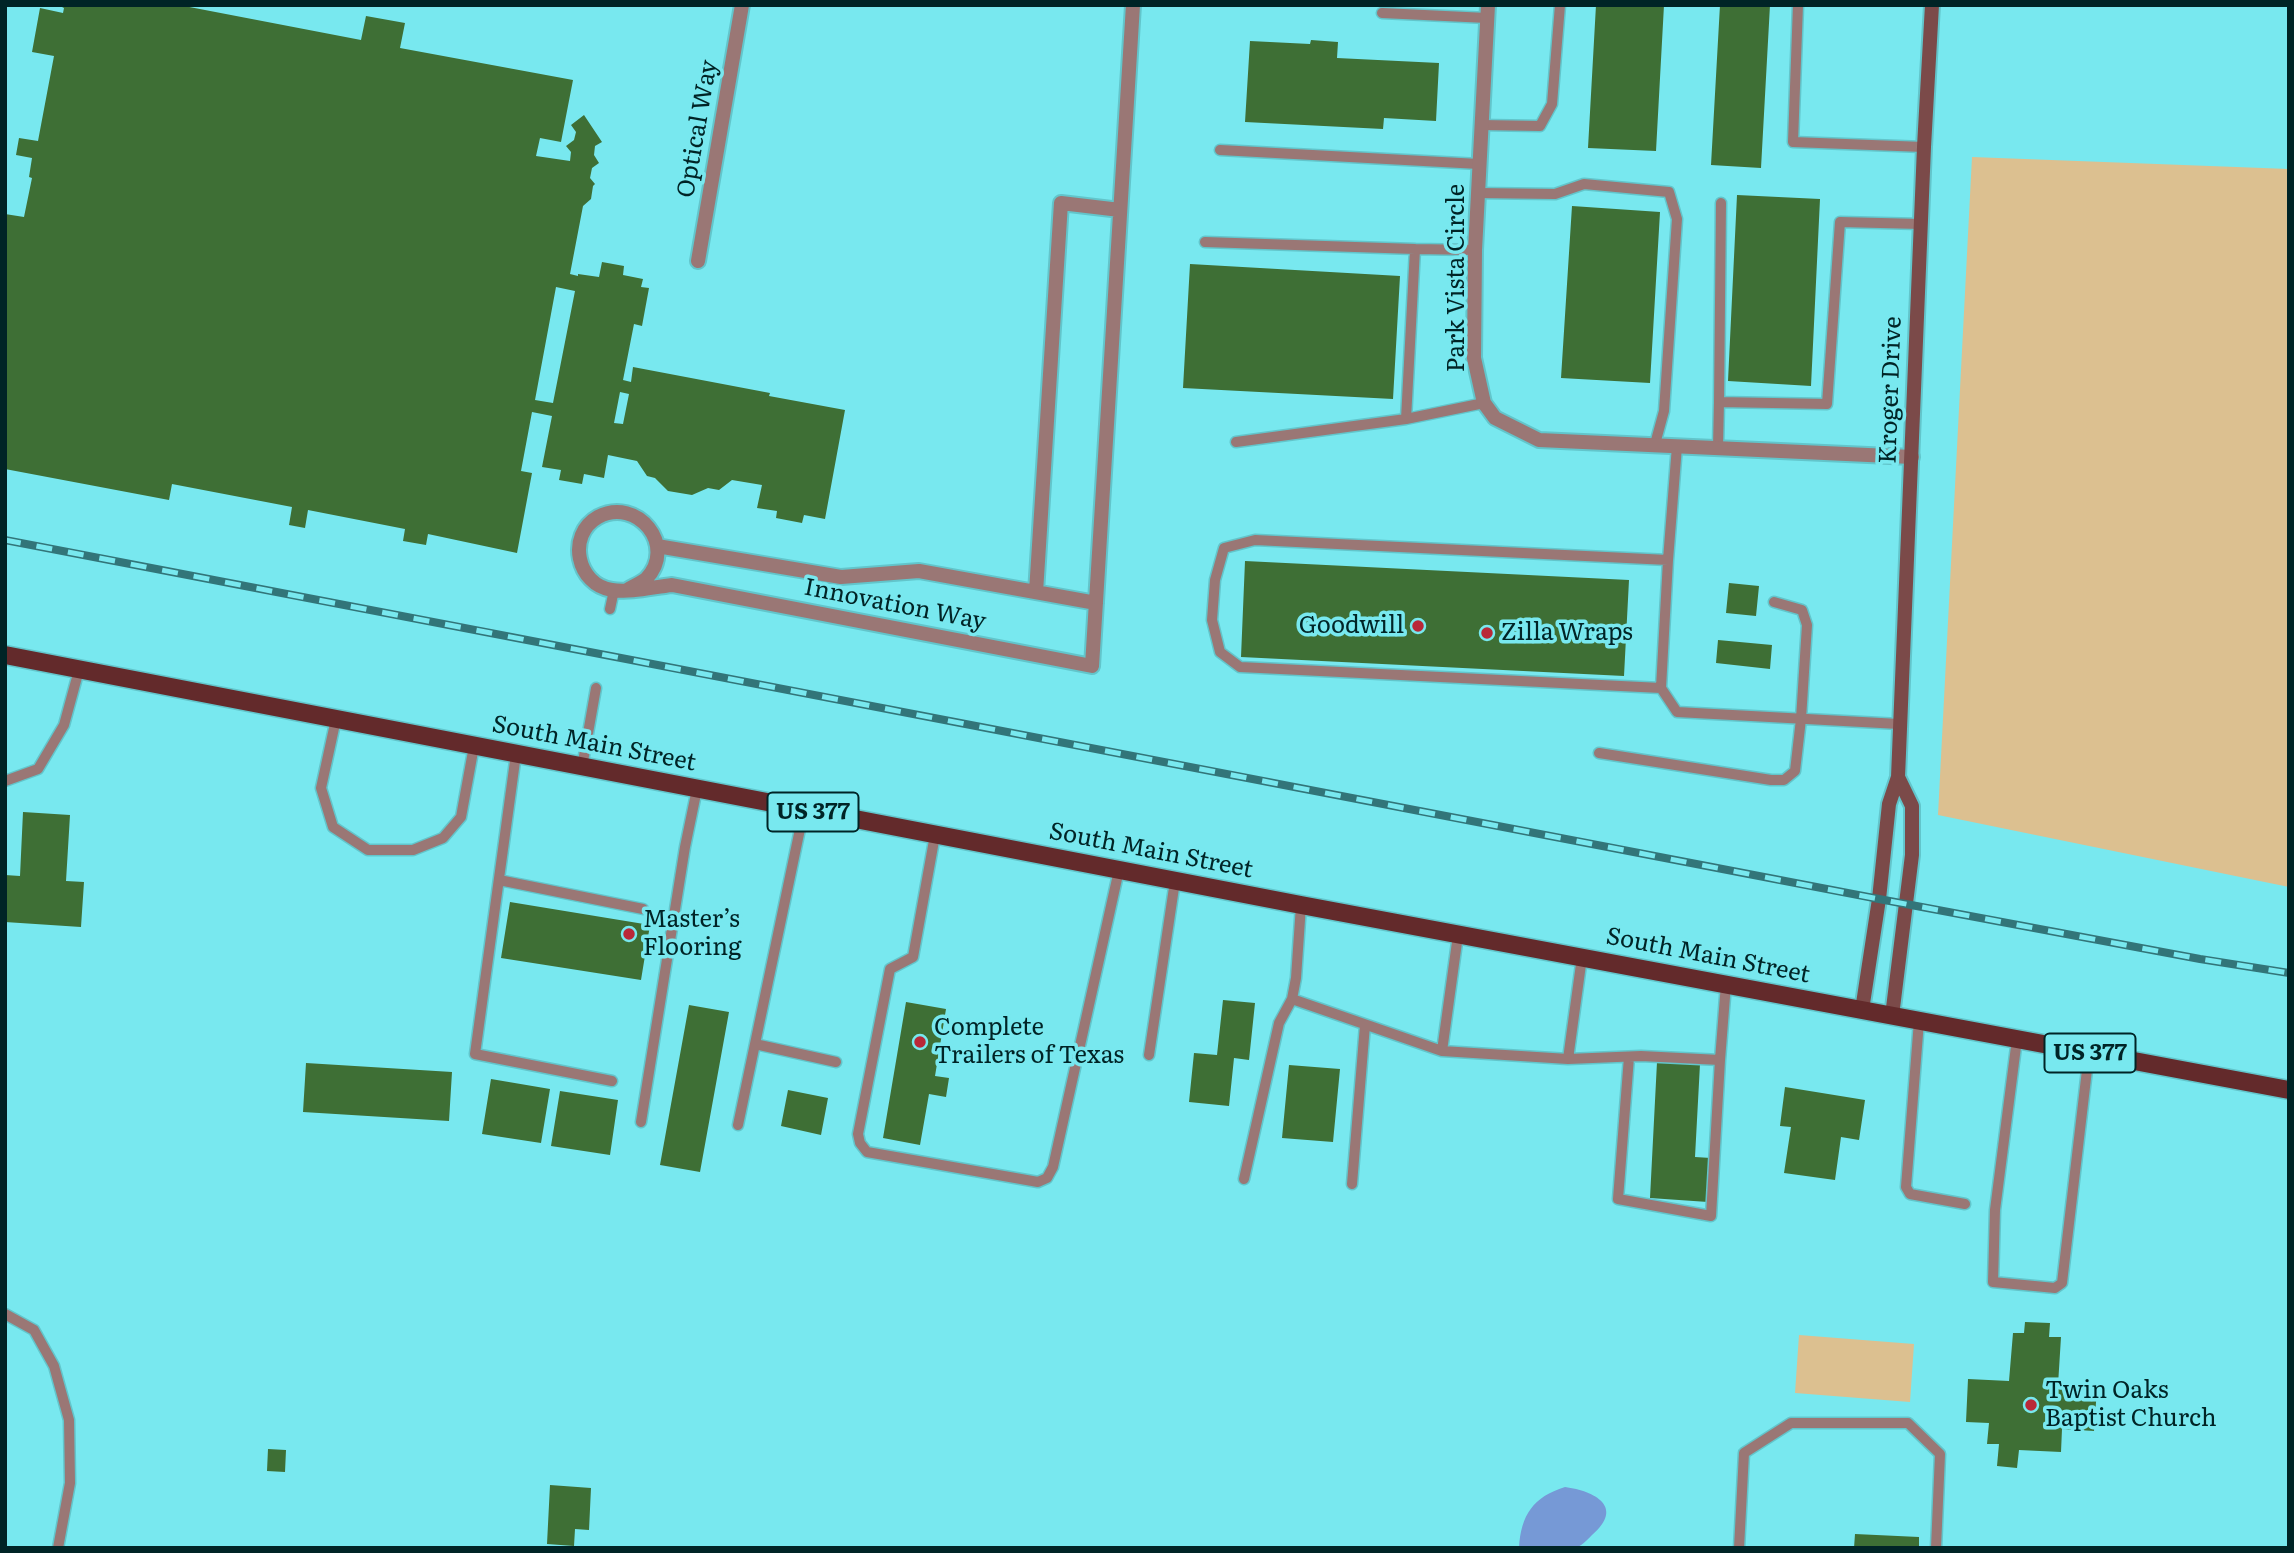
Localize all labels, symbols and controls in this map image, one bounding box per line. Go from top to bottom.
street label: Optical Way [672,58,724,200]
street label: Park Vista Circle [1443,184,1471,372]
street label: Kroger Drive [1874,316,1908,464]
street label: Innovation Way [802,573,988,637]
place label: Goodwill [1299,612,1404,640]
marker: Goodwill [1410,618,1426,634]
place label: Zilla Wraps [1501,619,1633,647]
marker: Zilla Wraps [1479,625,1495,641]
street label: South Main Street [490,710,698,778]
road number: US 377 [768,792,858,832]
street label: South Main Street [1047,817,1255,885]
place label: Master’s Flooring [643,906,742,962]
street label: South Main Street [1604,922,1812,990]
marker: Master’s Flooring [621,926,637,942]
place label: Complete Trailers of Texas [934,1014,1124,1070]
marker: Complete Trailers of Texas [912,1034,928,1050]
road number: US 377 [2044,1034,2136,1072]
place label: Twin Oaks Baptist Church [2045,1377,2217,1433]
marker: Twin Oaks Baptist Church [2023,1397,2039,1413]

